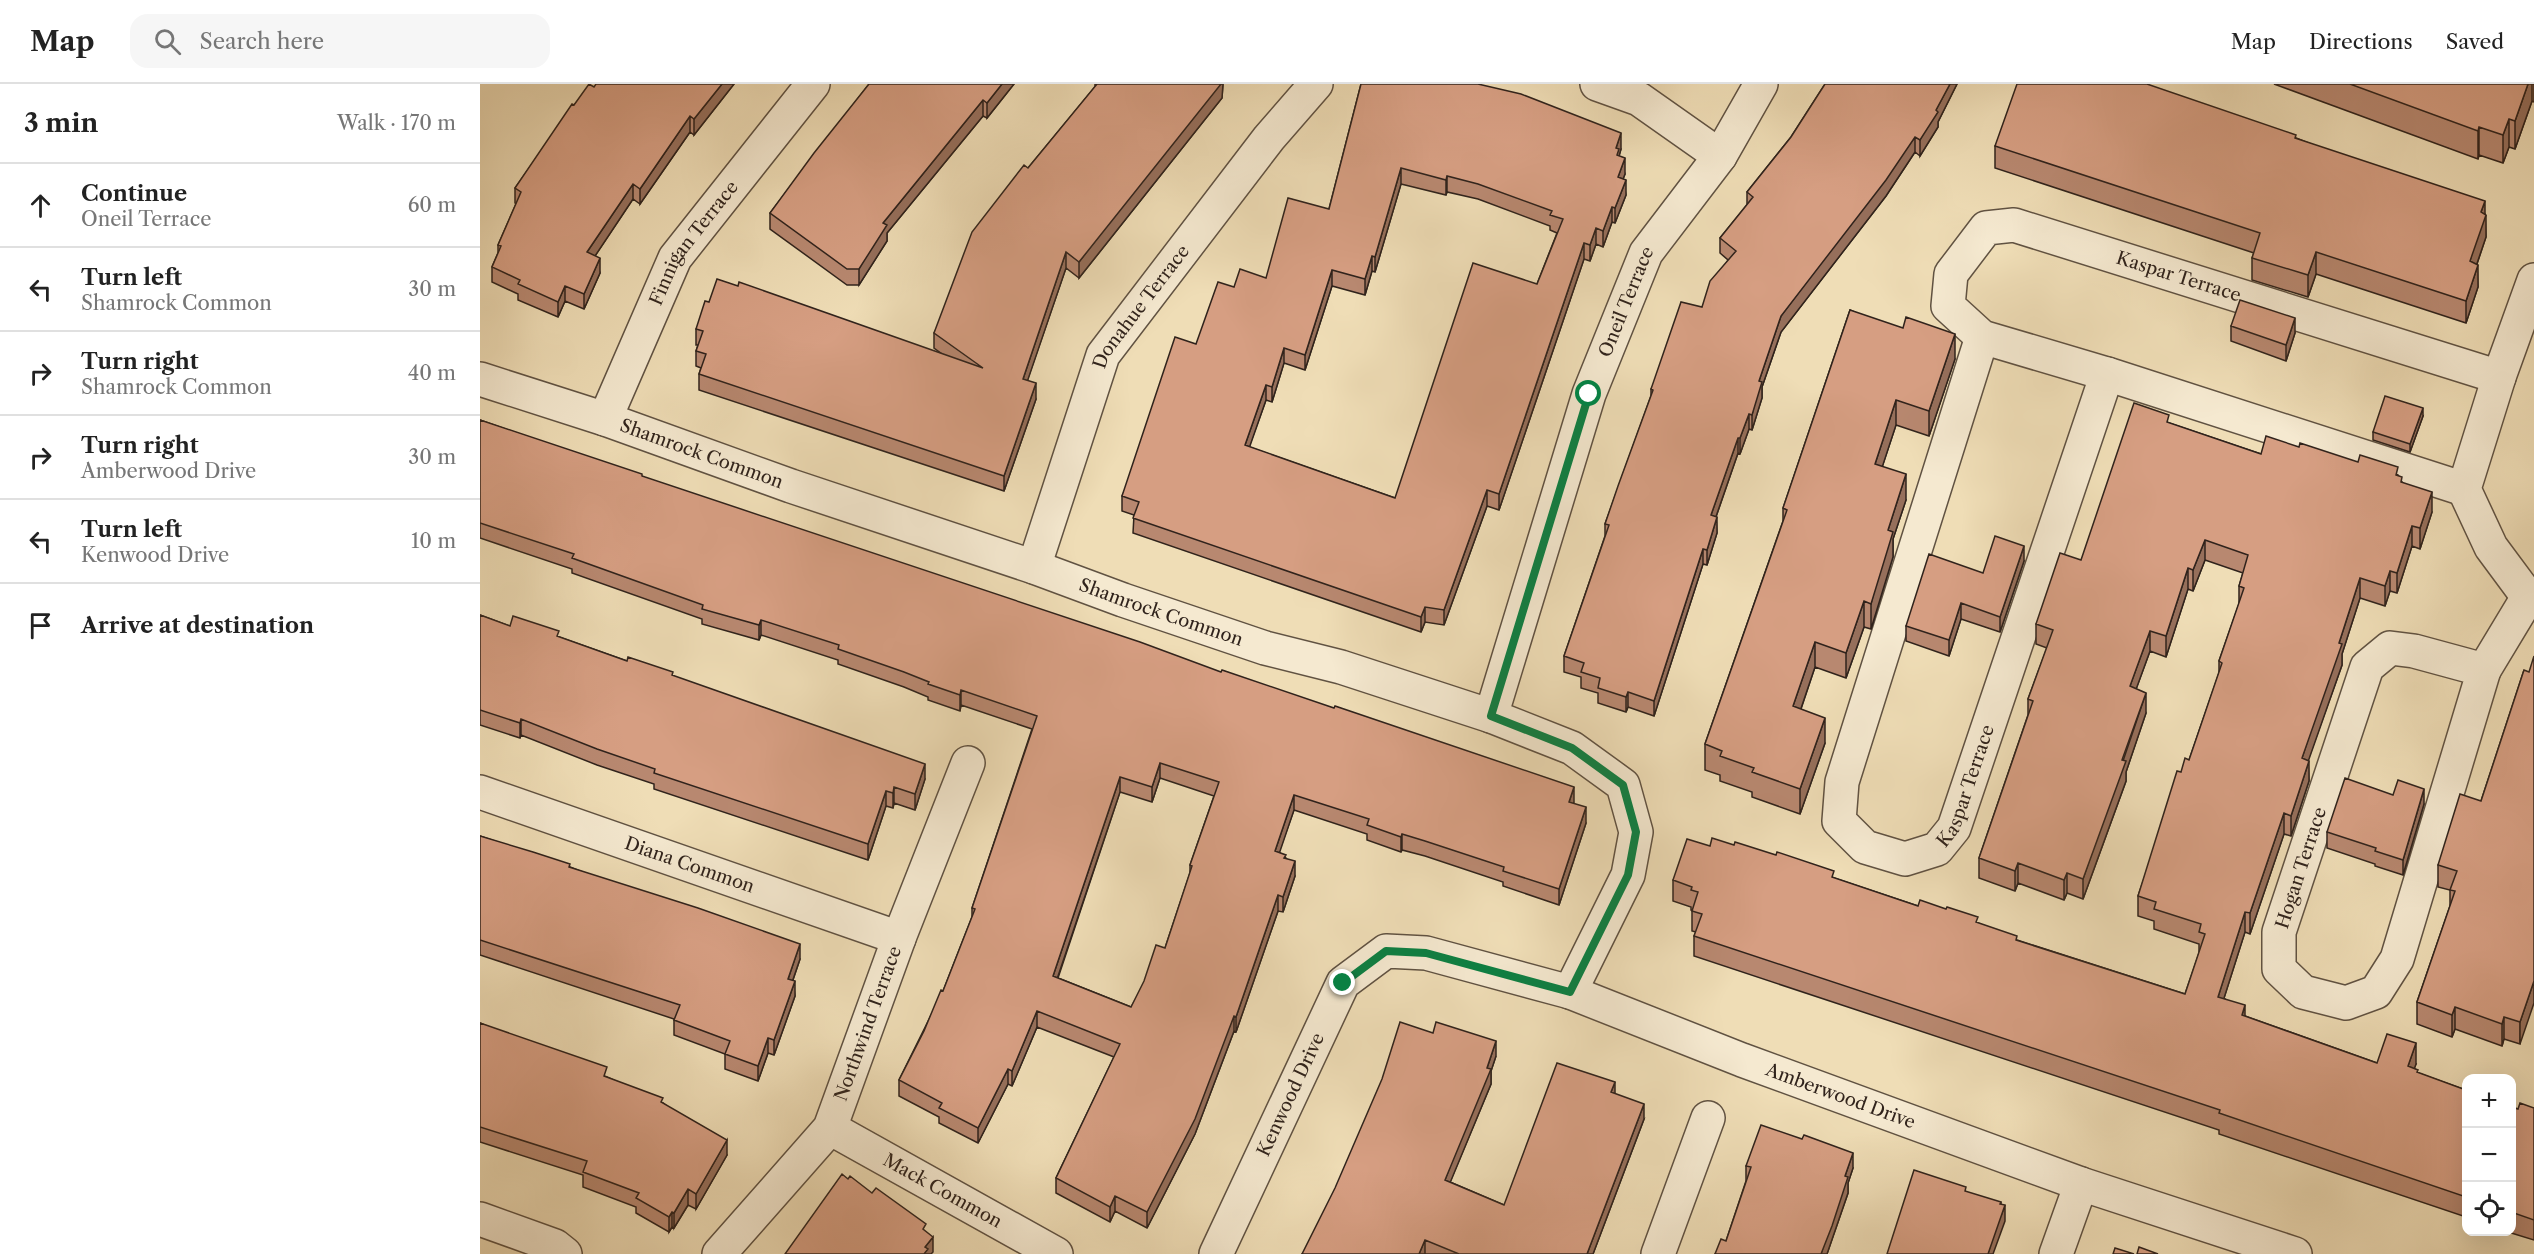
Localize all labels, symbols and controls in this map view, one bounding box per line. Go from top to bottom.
search box [130,14,550,68]
text: Map [30,24,94,58]
icon: search [151,25,184,58]
text: Search here [199,28,324,55]
text: Map [2231,29,2276,54]
text: Directions [2309,29,2413,54]
text: Saved [2446,29,2504,54]
text: 3 min [24,107,98,139]
text: Walk · 170 m [337,111,456,135]
street label: Finnigan Terrace [645,176,743,309]
text: Continue [81,180,187,207]
icon: ahead [24,189,57,222]
text: 60 m [408,193,456,217]
text: Oneil Terrace [81,207,211,231]
street label: Donahue Terrace [1088,241,1194,371]
street label: Oneil Terrace [1594,241,1658,360]
street label: Kaspar Terrace [2113,247,2244,306]
text: Turn left [81,264,182,291]
icon: left [24,273,57,306]
text: 30 m [408,277,456,301]
text: Shamrock Common [81,291,272,315]
text: Turn right [81,348,199,375]
icon: right [24,357,57,390]
text: 40 m [408,361,456,385]
text: Shamrock Common [81,375,272,399]
route start [1575,380,1601,406]
street label: Shamrock Common [617,414,786,493]
text: Turn right [81,432,199,459]
icon: right [24,441,57,474]
text: 30 m [408,445,456,469]
text: Amberwood Drive [81,459,256,483]
text: Turn left [81,516,182,543]
icon: left [24,525,57,558]
text: 10 m [411,529,456,553]
text: Kenwood Drive [81,543,229,567]
street label: Shamrock Common [1076,574,1246,651]
icon: arrive [24,609,57,642]
text: Arrive at destination [81,612,314,639]
street label: Kaspar Terrace [1932,722,1999,852]
street label: Hogan Terrace [2271,804,2331,932]
street label: Diana Common [622,832,757,898]
street label: Northwind Terrace [830,943,906,1104]
route end [1329,969,1355,995]
street label: Kenwood Drive [1252,1029,1329,1160]
street label: Amberwood Drive [1762,1058,1918,1133]
map controls [2462,1074,2516,1236]
button: + [2462,1074,2516,1128]
button: − [2462,1128,2516,1182]
street label: Mack Common [879,1149,1006,1233]
button: locate [2462,1182,2516,1236]

